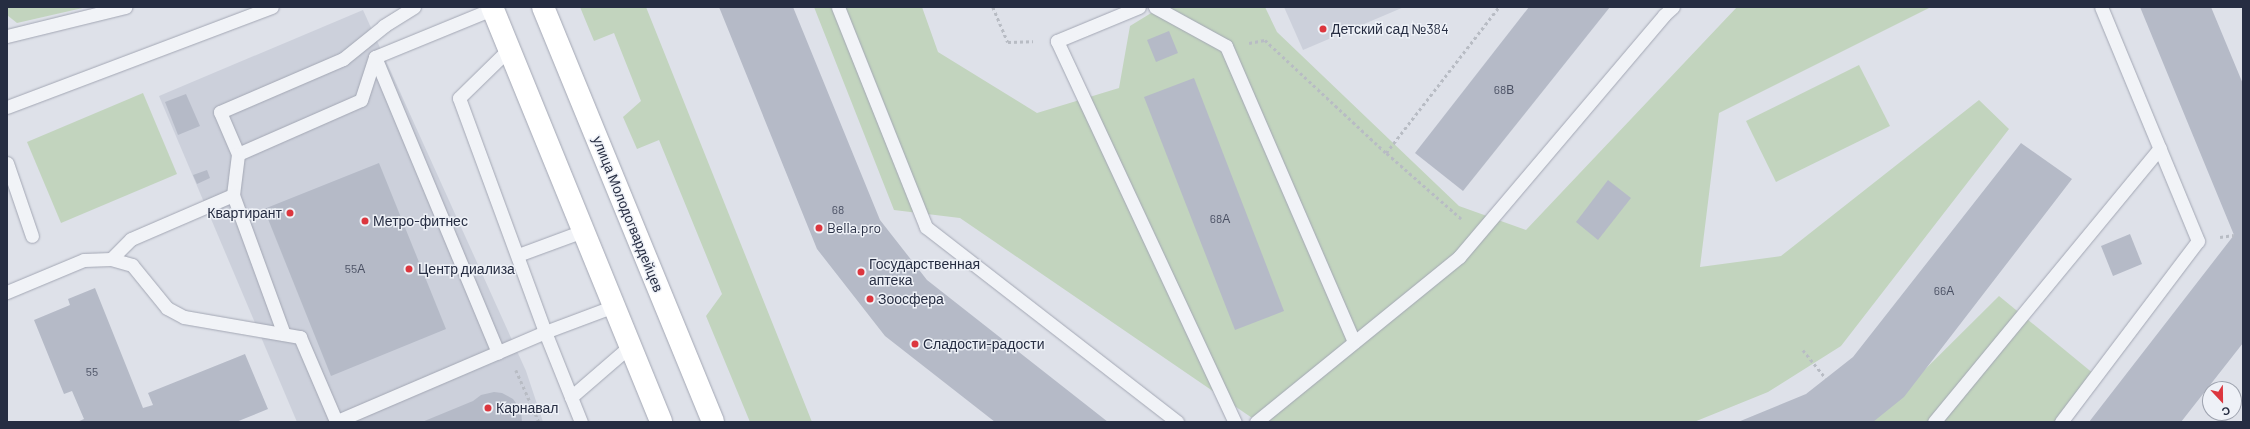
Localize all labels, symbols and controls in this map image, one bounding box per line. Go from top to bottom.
place label: Детский сад №384 [1331,21,1449,37]
marker: Детский сад №384 [1318,24,1328,34]
house number: 68В [1494,83,1514,97]
street label: улица Молодогвардейцев [589,134,667,294]
house number: 68 [832,203,844,217]
place label: Квартирант [207,205,282,221]
marker: Квартирант [285,208,295,218]
house number: 68А [1210,212,1230,226]
place label: Метро-фитнес [373,213,468,229]
marker: Метро-фитнес [360,216,370,226]
place label: Bella.pro [827,220,881,236]
marker: Bella.pro [814,223,824,233]
place label: Государственная аптека [869,256,980,288]
place label: Центр диализа [418,261,515,277]
house number: 55А [345,262,365,276]
marker: Центр диализа [403,263,415,275]
marker: Государственная аптека [856,267,866,277]
house number: 66А [1934,284,1954,298]
place label: Зоосфера [878,291,944,307]
marker: Зоосфера [865,294,875,304]
place label: Сладости-радости [923,336,1045,352]
marker: Сладости-радости [910,339,920,349]
house number: 55 [86,365,98,379]
north arrow [2202,381,2242,421]
place label: Карнавал [496,400,558,416]
marker: Карнавал [483,403,493,413]
text: С [2220,404,2232,419]

